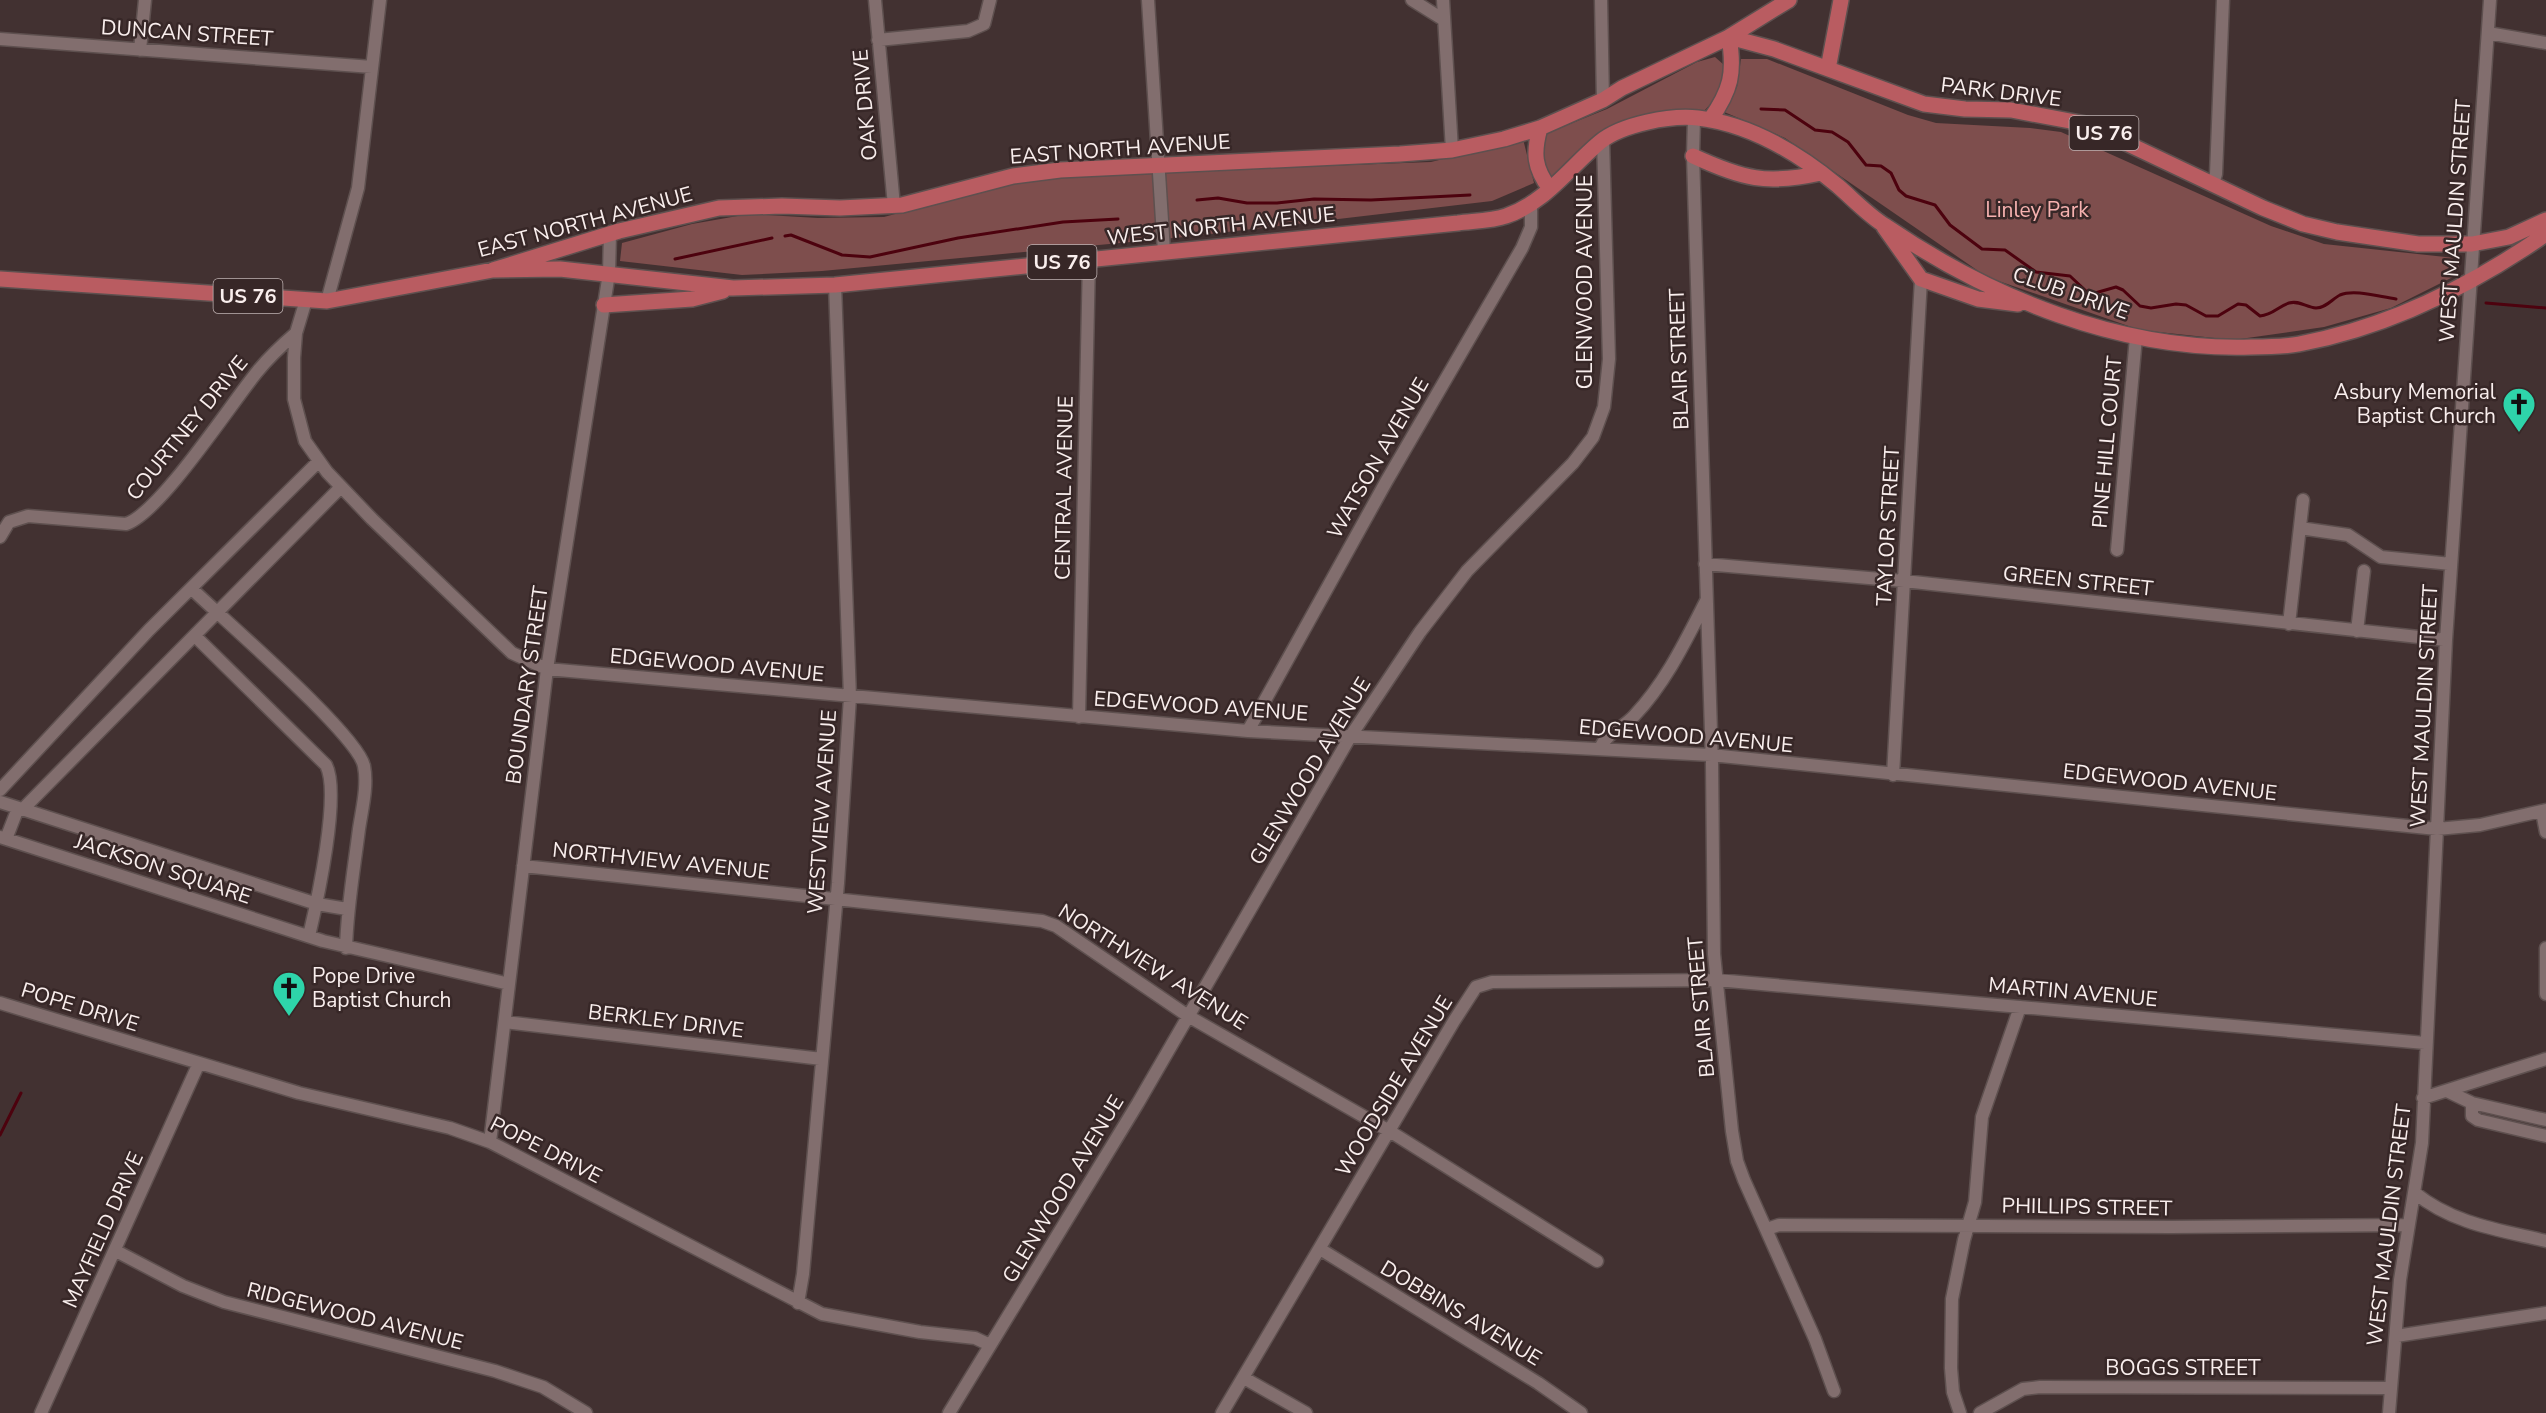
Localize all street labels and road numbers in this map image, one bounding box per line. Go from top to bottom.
street label: DUNCAN STREET [100,13,274,53]
street label: OAK DRIVE [846,48,884,162]
street label: PARK DRIVE [1939,71,2063,113]
street label: WEST MAULDIN STREET [2433,98,2477,344]
road number: US 76 [2070,116,2138,150]
street label: EAST NORTH AVENUE [1009,127,1231,171]
street label: GLENWOOD AVENUE [1571,175,1599,389]
street label: EAST NORTH AVENUE [475,180,695,264]
street label: WEST NORTH AVENUE [1106,200,1336,252]
road number: US 76 [1028,245,1096,279]
street label: CLUB DRIVE [2009,260,2133,326]
road number: US 76 [214,279,282,313]
street label: BLAIR STREET [1663,287,1695,430]
street label: COURTNEY DRIVE [120,350,254,506]
street label: PINE HILL COURT [2086,354,2129,529]
street label: WATSON AVENUE [1320,372,1436,544]
street label: CENTRAL AVENUE [1048,396,1080,580]
street label: TAYLOR STREET [1870,445,1906,607]
street label: GREEN STREET [2002,559,2155,603]
street label: WEST MAULDIN STREET [2404,583,2444,828]
street label: BOUNDARY STREET [499,584,555,786]
street label: EDGEWOOD AVENUE [609,642,825,688]
street label: GLENWOOD AVENUE [1243,672,1377,870]
street label: EDGEWOOD AVENUE [1093,685,1309,727]
street label: WESTVIEW AVENUE [801,709,843,915]
street label: EDGEWOOD AVENUE [1578,713,1794,759]
street label: EDGEWOOD AVENUE [2062,757,2278,807]
street label: JACKSON SQUARE [70,827,255,911]
street label: NORTHVIEW AVENUE [551,836,771,886]
street label: NORTHVIEW AVENUE [1053,897,1253,1037]
street label: BLAIR STREET [1681,935,1721,1079]
street label: MARTIN AVENUE [1987,971,2159,1013]
street label: POPE DRIVE [18,976,142,1038]
street label: WOODSIDE AVENUE [1329,990,1459,1182]
street label: BERKLEY DRIVE [587,998,745,1044]
street label: GLENWOOD AVENUE [996,1090,1130,1288]
street label: WEST MAULDIN STREET [2360,1102,2418,1348]
street label: POPE DRIVE [485,1110,607,1190]
street label: MAYFIELD DRIVE [56,1148,150,1312]
street label: PHILLIPS STREET [2001,1192,2173,1222]
street label: DOBBINS AVENUE [1375,1254,1547,1372]
street label: RIDGEWOOD AVENUE [244,1276,466,1356]
street label: BOGGS STREET [2105,1354,2261,1382]

